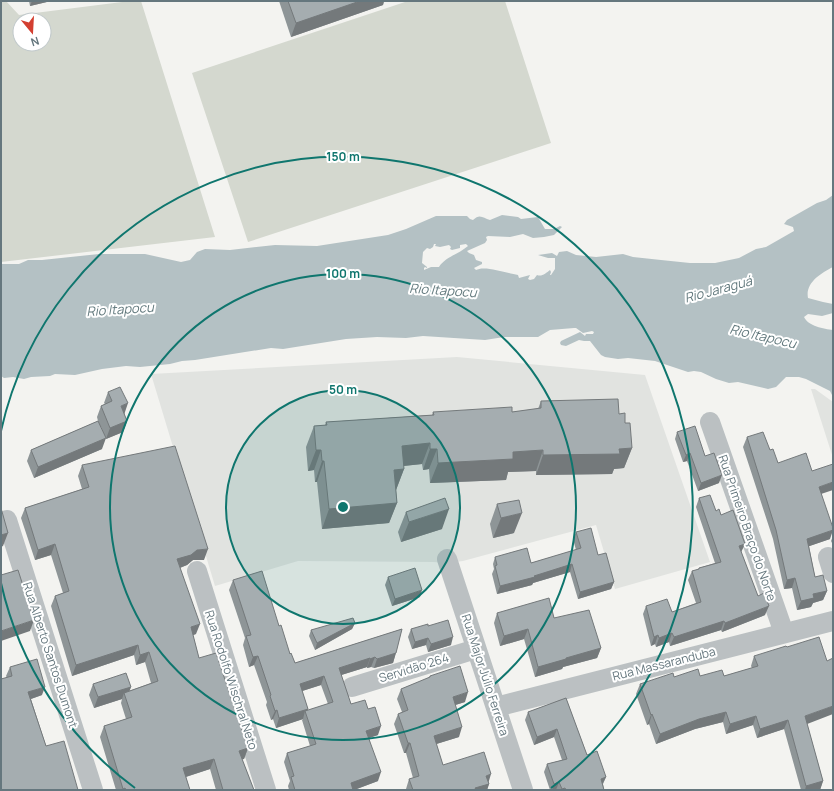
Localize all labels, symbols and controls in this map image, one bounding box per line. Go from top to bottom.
north arrow [12,12,52,52]
text: N [29,34,41,50]
text: 150 m [326,148,360,165]
text: 100 m [326,265,360,282]
water label: Rio Jaraguá [682,271,754,307]
water label: Rio Itapocu [409,279,478,301]
water label: Rio Itapocu [86,298,155,320]
water label: Rio Itapocu [728,320,799,353]
text: 50 m [329,381,357,398]
street label: Rua Primeiro Braço do Norte [714,452,781,603]
centre of rings [336,500,350,514]
street label: Rua Alberto Santos Dumont [19,580,82,730]
street label: Rua Rodolfo Wischral Neto [201,608,262,752]
street label: Rua Major Júlio Ferreira [458,612,513,738]
street label: Rua Massaranduba [611,642,717,685]
street label: Servidão 264 [377,649,451,686]

